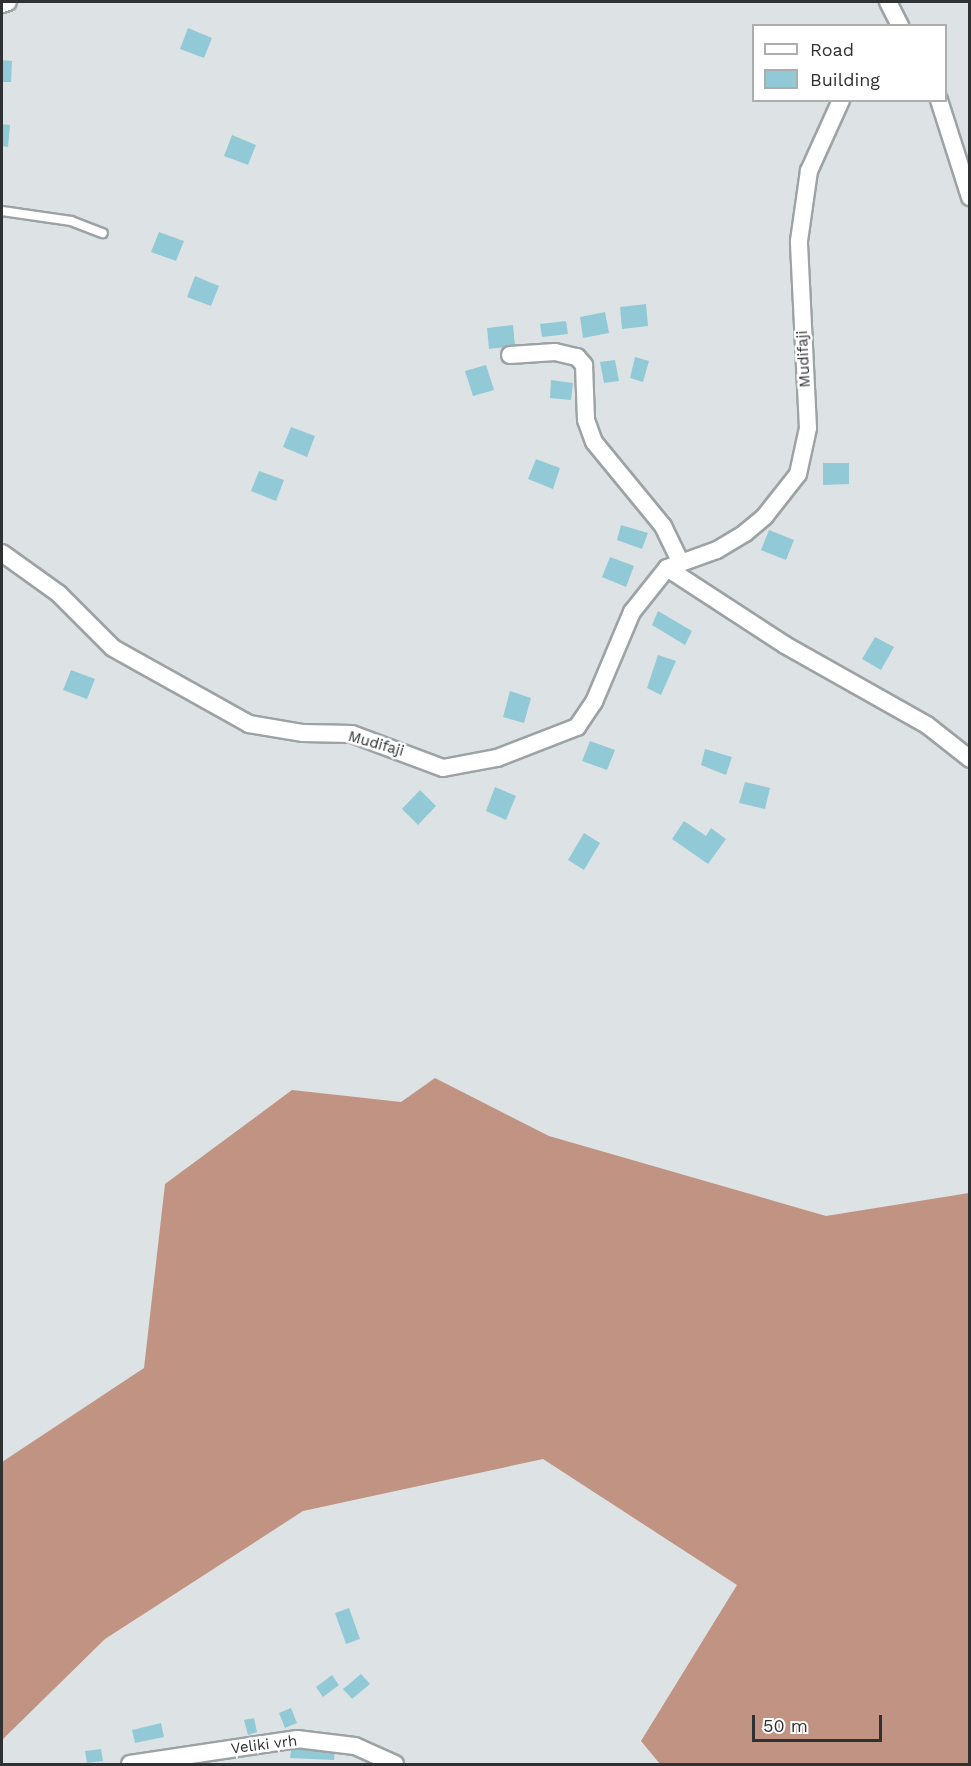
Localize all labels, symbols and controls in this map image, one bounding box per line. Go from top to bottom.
legend [752,24,947,102]
text: Road [810,39,854,60]
text: Building [810,69,880,90]
street label: Mudifaji [794,330,814,388]
street label: Mudifaji [346,727,406,761]
scale bar [755,1703,886,1741]
text: 50 m [763,1715,808,1736]
street label: Veliki vrh [230,1732,298,1758]

